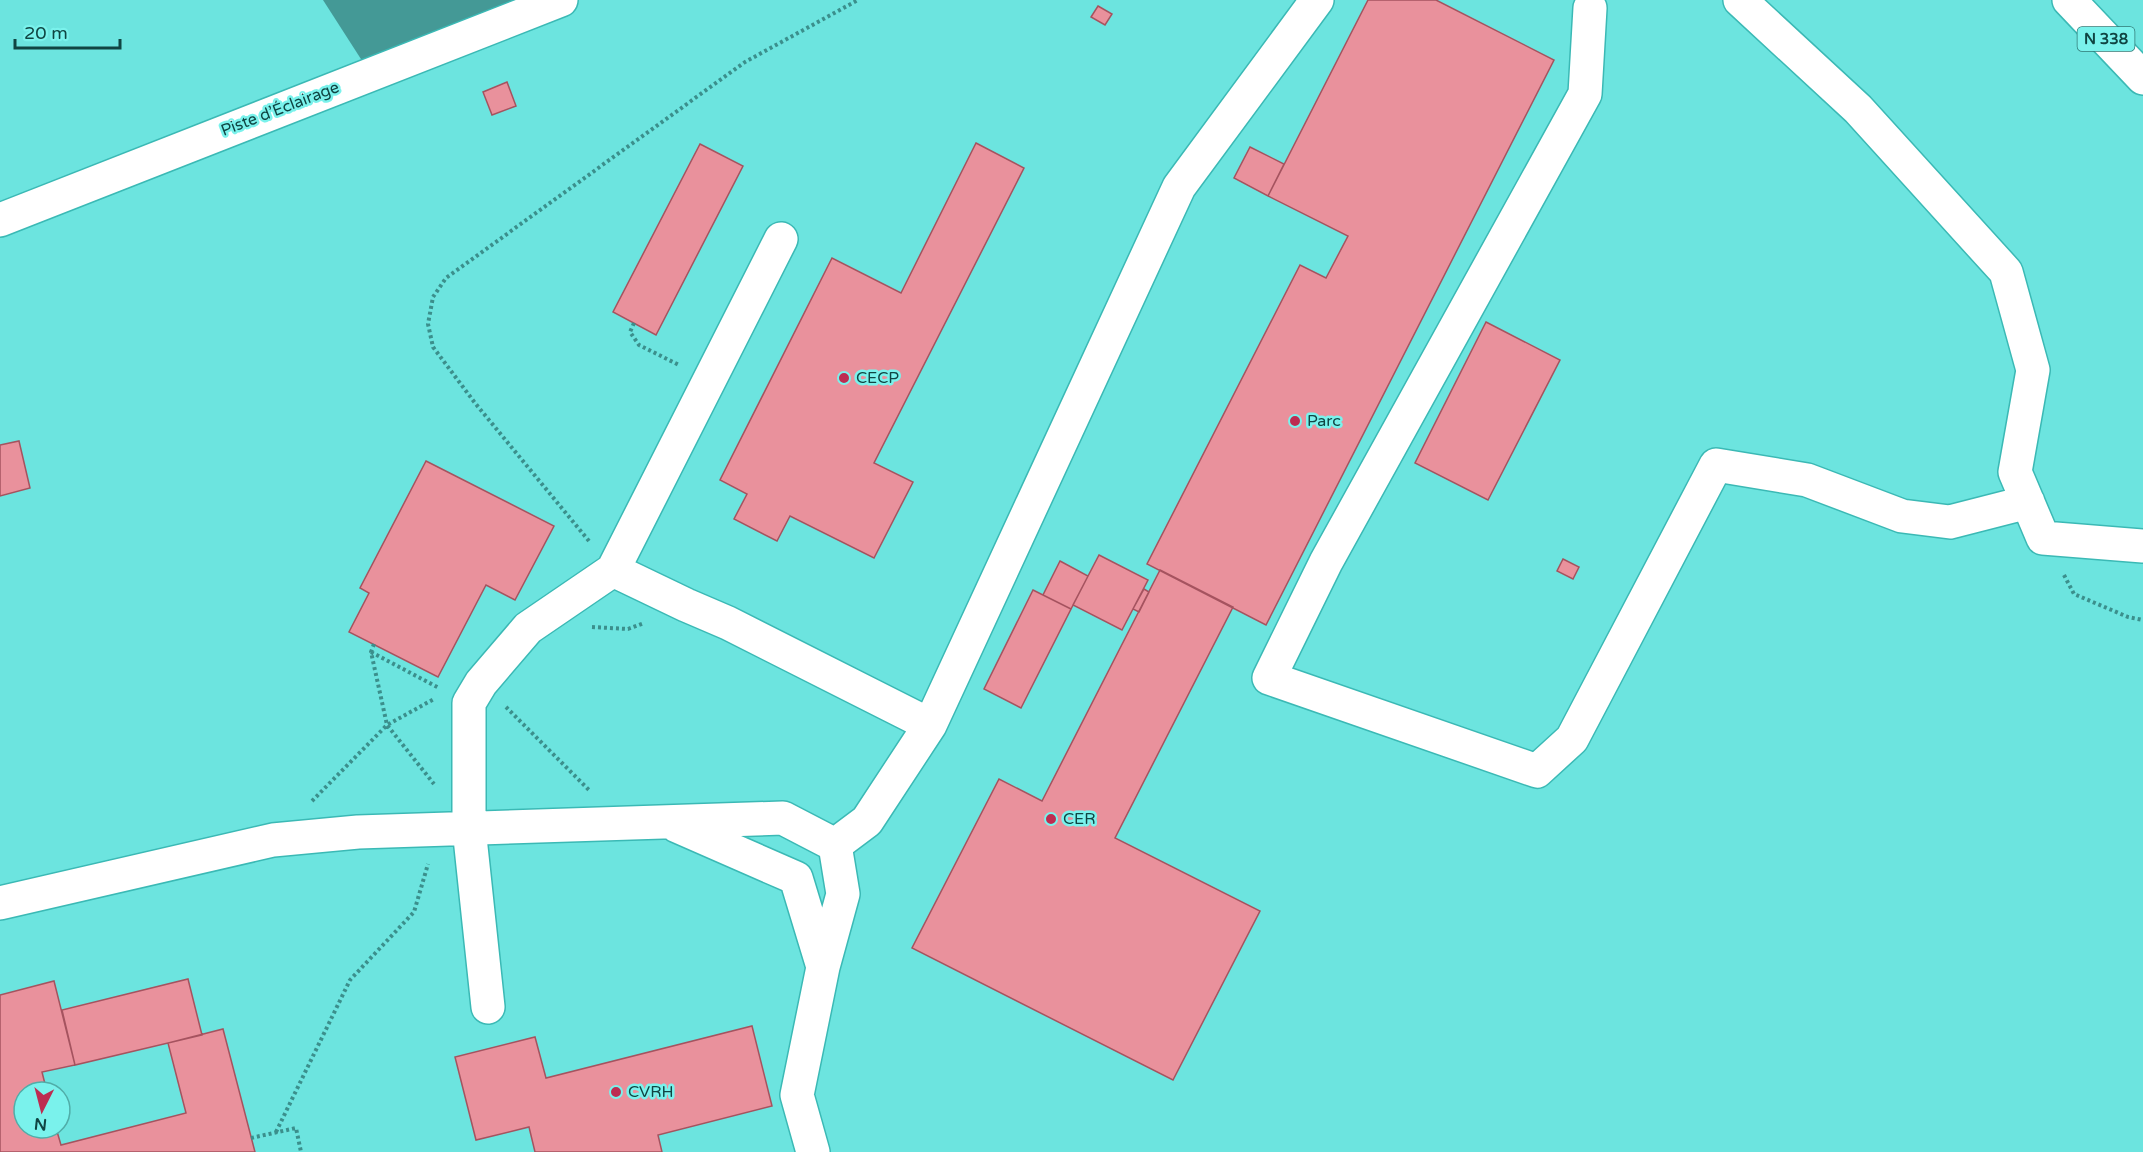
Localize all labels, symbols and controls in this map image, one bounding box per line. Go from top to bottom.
scale bar [15,12,120,50]
text: 20 m [24,22,68,44]
road number: N 338 [2078,27,2134,51]
street label: Piste d’Éclairage [218,77,342,141]
place label: CECP [856,368,899,388]
marker: CECP [837,371,851,385]
place label: Parc [1307,411,1341,431]
marker: Parc [1288,414,1302,428]
place label: CER [1063,809,1096,829]
marker: CER [1044,812,1058,826]
north arrow [12,1080,72,1140]
place label: CVRH [628,1082,674,1102]
marker: CVRH [609,1085,623,1099]
text: N [33,1113,48,1135]

